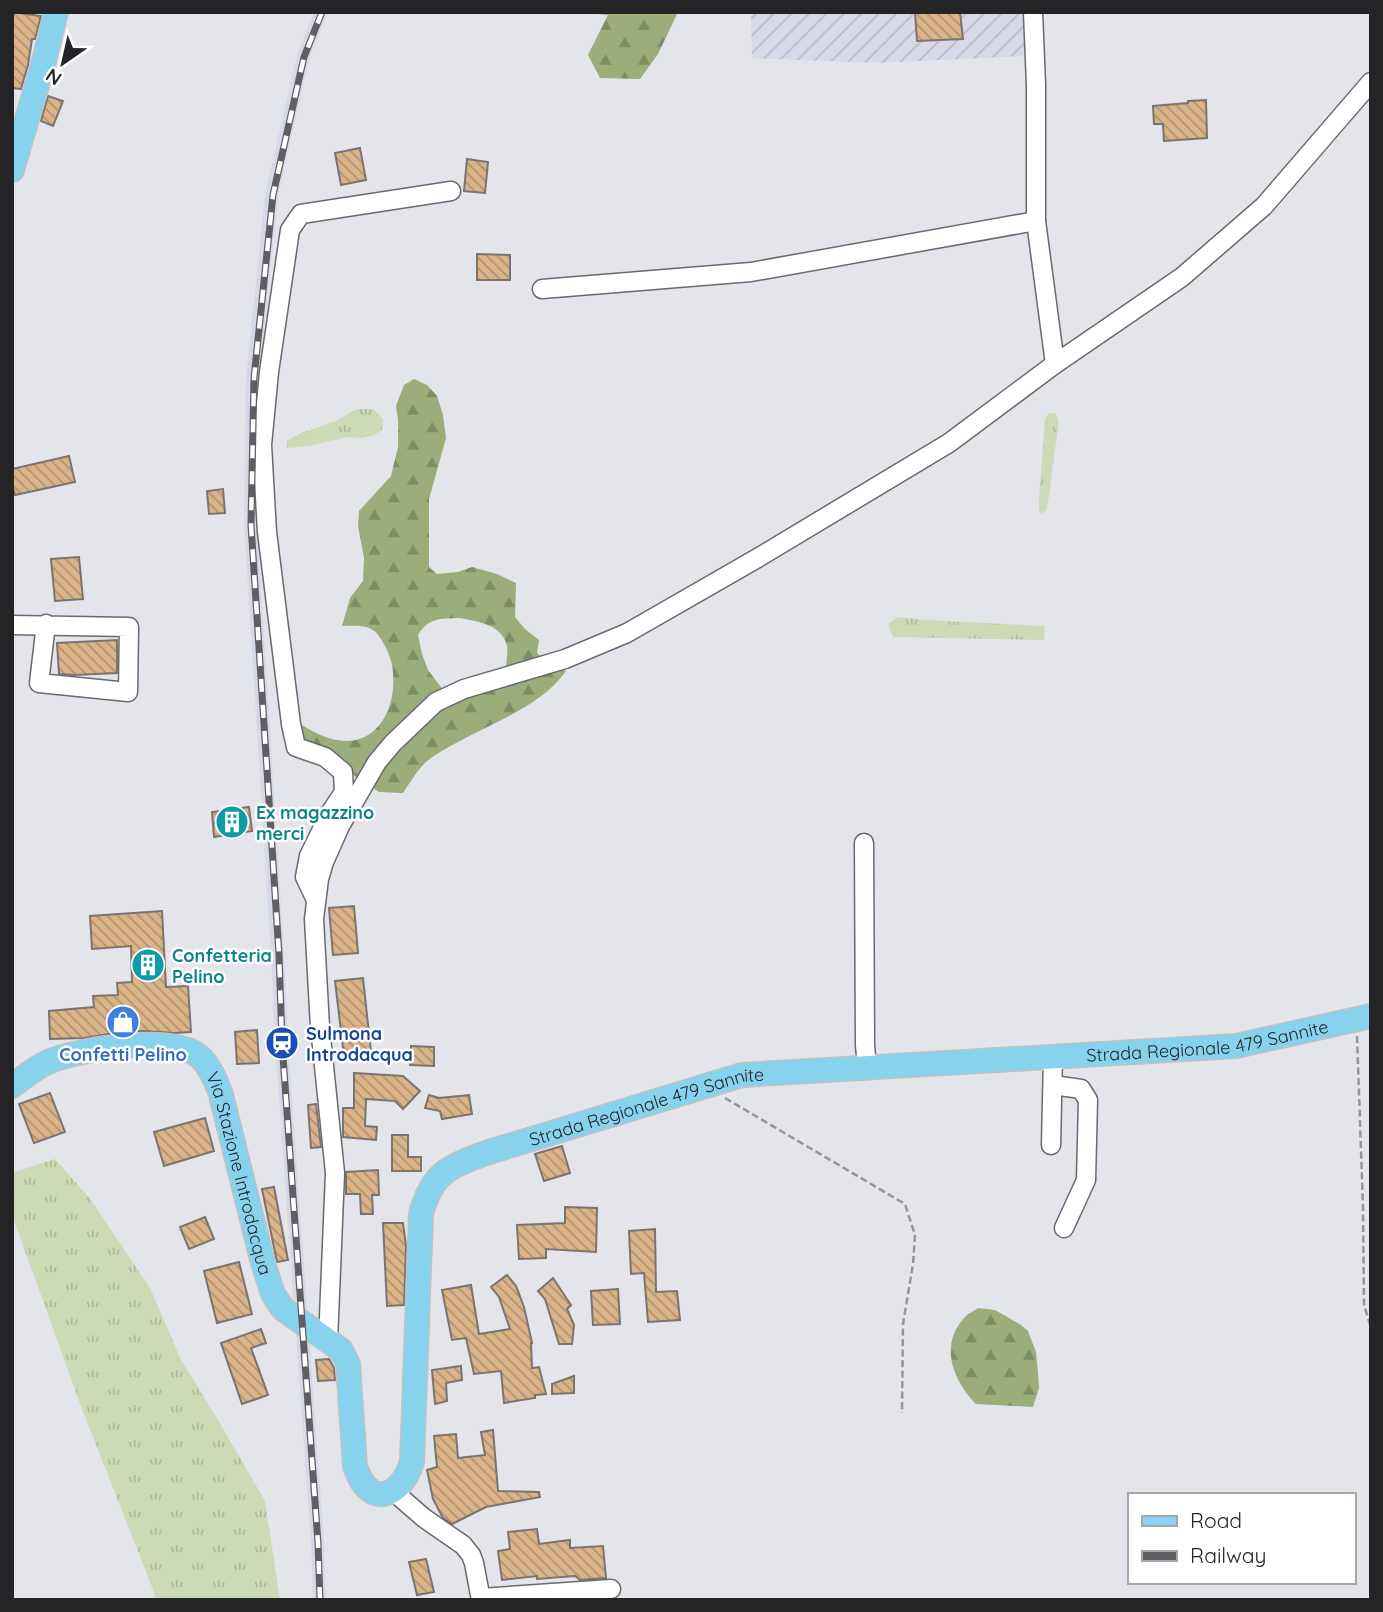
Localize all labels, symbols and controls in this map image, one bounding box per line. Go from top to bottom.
north arrow [28,28,98,98]
text: N [41,63,66,91]
place label: Ex magazzino merci [256,801,374,845]
building icon: Ex magazzino merci [213,803,251,841]
place label: Confetteria Pelino [172,944,272,988]
building icon: Confetteria Pelino [129,946,167,984]
shop icon: Confetti Pelino [104,1003,142,1041]
street label: Strada Regionale 479 Sannite [1086,1014,1330,1066]
place label: Sulmona Introdacqua [306,1022,413,1066]
station icon: Sulmona Introdacqua [263,1024,301,1062]
place label: Confetti Pelino [59,1043,187,1066]
street label: Strada Regionale 479 Sannite [526,1062,765,1151]
street label: Via Stazione Introdacqua [201,1068,278,1278]
legend [1128,1493,1355,1584]
text: Road [1190,1507,1242,1533]
text: Railway [1190,1542,1266,1568]

